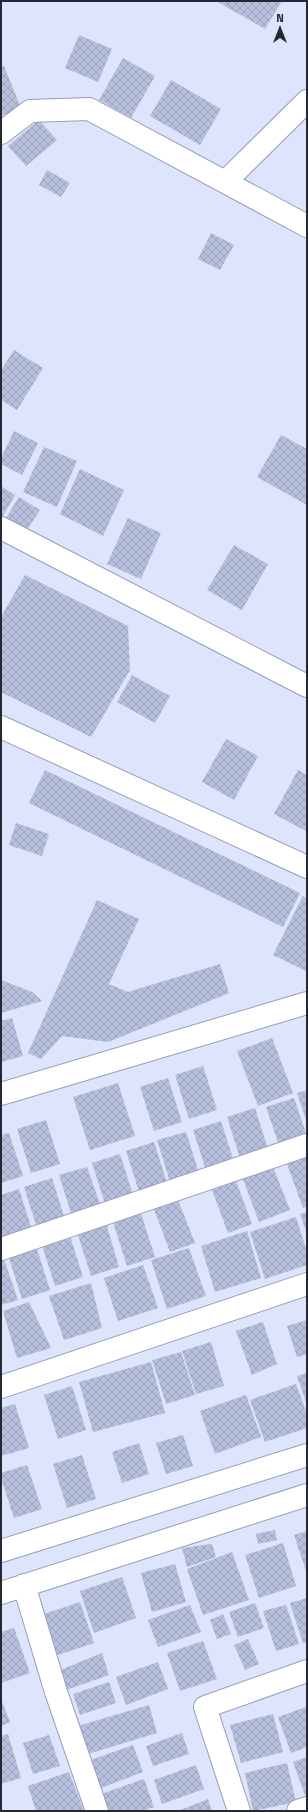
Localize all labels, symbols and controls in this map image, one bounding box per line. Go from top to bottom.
north arrow [260,8,300,48]
text: N [276,10,284,26]

